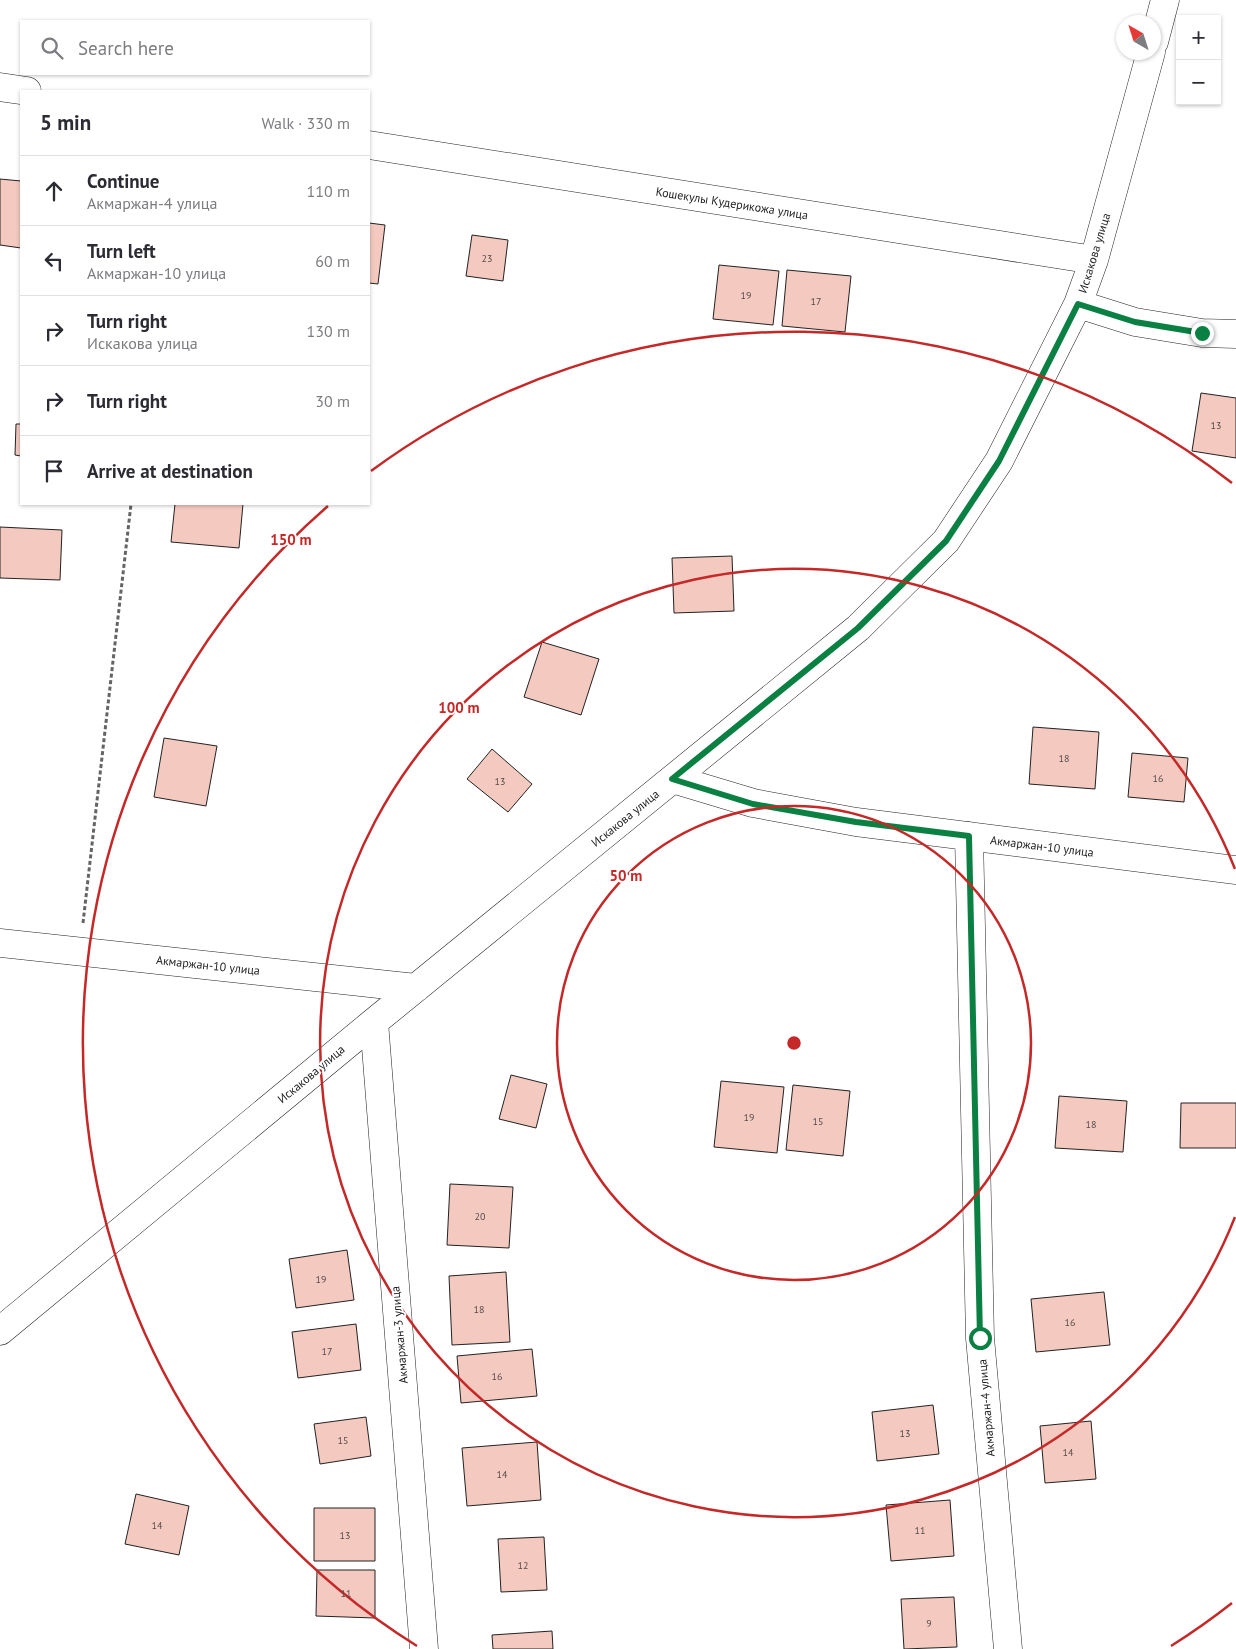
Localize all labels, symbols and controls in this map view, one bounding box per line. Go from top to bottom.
north arrow [1116,15,1161,60]
map controls [1176,15,1221,105]
button: + [1176,15,1221,60]
search box [20,20,370,75]
icon: search [38,34,66,62]
text: Search here [78,36,174,60]
button: − [1176,60,1221,105]
text: 5 min [40,109,91,136]
text: Walk · 330 m [261,113,350,133]
text: Continue [87,169,159,193]
icon: ahead [40,177,68,205]
text: 110 m [307,181,350,201]
street label: Кошекулы Кудерикожа улица [655,184,809,222]
text: Акмаржан-4 улица [87,193,217,213]
street label: Искакова улица [1075,211,1113,295]
text: Turn left [87,239,156,263]
icon: left [40,247,68,275]
text: 60 m [315,251,350,271]
house number: 23 [482,252,492,265]
text: Акмаржан-10 улица [87,263,226,283]
house number: 19 [741,289,751,302]
house number: 17 [811,295,821,308]
text: Turn right [87,309,167,333]
icon: right [40,317,68,345]
text: 130 m [307,321,350,341]
route end [1191,322,1214,345]
text: Искакова улица [87,333,198,353]
icon: right [40,387,68,415]
text: Turn right [87,389,167,413]
text: 30 m [315,391,350,411]
house number: 13 [1211,419,1221,432]
icon: arrive [40,457,68,485]
text: Arrive at destination [87,459,253,483]
text: 150 m [270,530,312,549]
text: 100 m [438,698,480,717]
house number: 18 [1059,752,1069,765]
house number: 16 [1153,772,1163,785]
house number: 13 [495,775,505,788]
street label: Искакова улица [588,786,662,850]
street label: Акмаржан-10 улица [989,832,1095,860]
text: 50 m [610,866,642,885]
street label: Акмаржан-10 улица [155,952,261,978]
centre of rings [785,1034,803,1052]
street label: Искакова улица [274,1042,348,1106]
house number: 19 [744,1111,754,1124]
house number: 15 [813,1115,823,1128]
house number: 18 [1086,1118,1096,1131]
house number: 20 [475,1210,486,1223]
house number: 19 [316,1273,326,1286]
street label: Акмаржан-3 улица [387,1286,411,1384]
house number: 18 [474,1303,484,1316]
house number: 16 [1065,1316,1075,1329]
route start [969,1327,992,1350]
house number: 17 [322,1345,332,1358]
street label: Акмаржан-4 улица [974,1359,998,1457]
house number: 16 [492,1370,502,1383]
house number: 13 [900,1427,910,1440]
house number: 15 [338,1434,348,1447]
house number: 14 [1063,1446,1074,1459]
house number: 14 [497,1468,508,1481]
house number: 14 [152,1519,163,1532]
house number: 11 [915,1524,925,1537]
house number: 13 [340,1529,350,1542]
house number: 12 [518,1559,528,1572]
house number: 11 [341,1587,351,1600]
house number: 9 [926,1617,932,1630]

